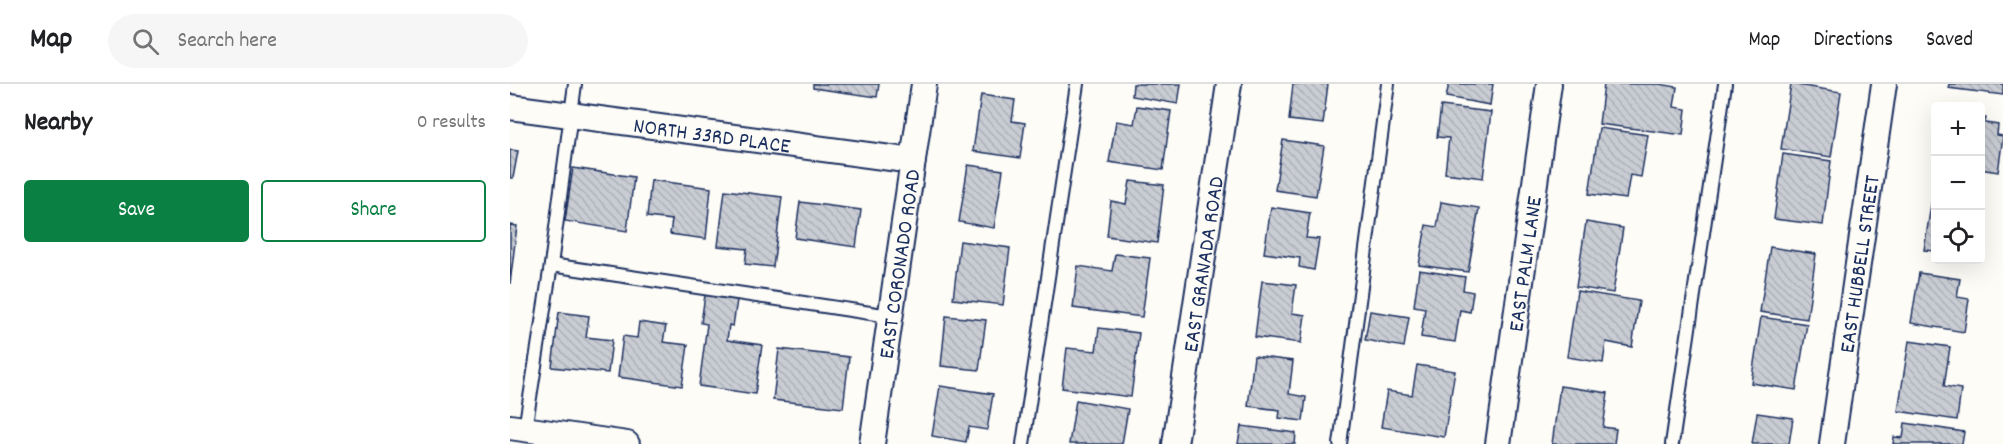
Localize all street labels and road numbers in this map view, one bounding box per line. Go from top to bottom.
street label: NORTH 33RD PLACE [631,112,792,163]
street label: EAST CORONADO ROAD [872,168,930,361]
street label: EAST HUBBELL STREET [1833,173,1890,355]
street label: EAST GRANADA ROAD [1177,174,1234,355]
street label: EAST PALM LANE [1502,195,1552,334]

